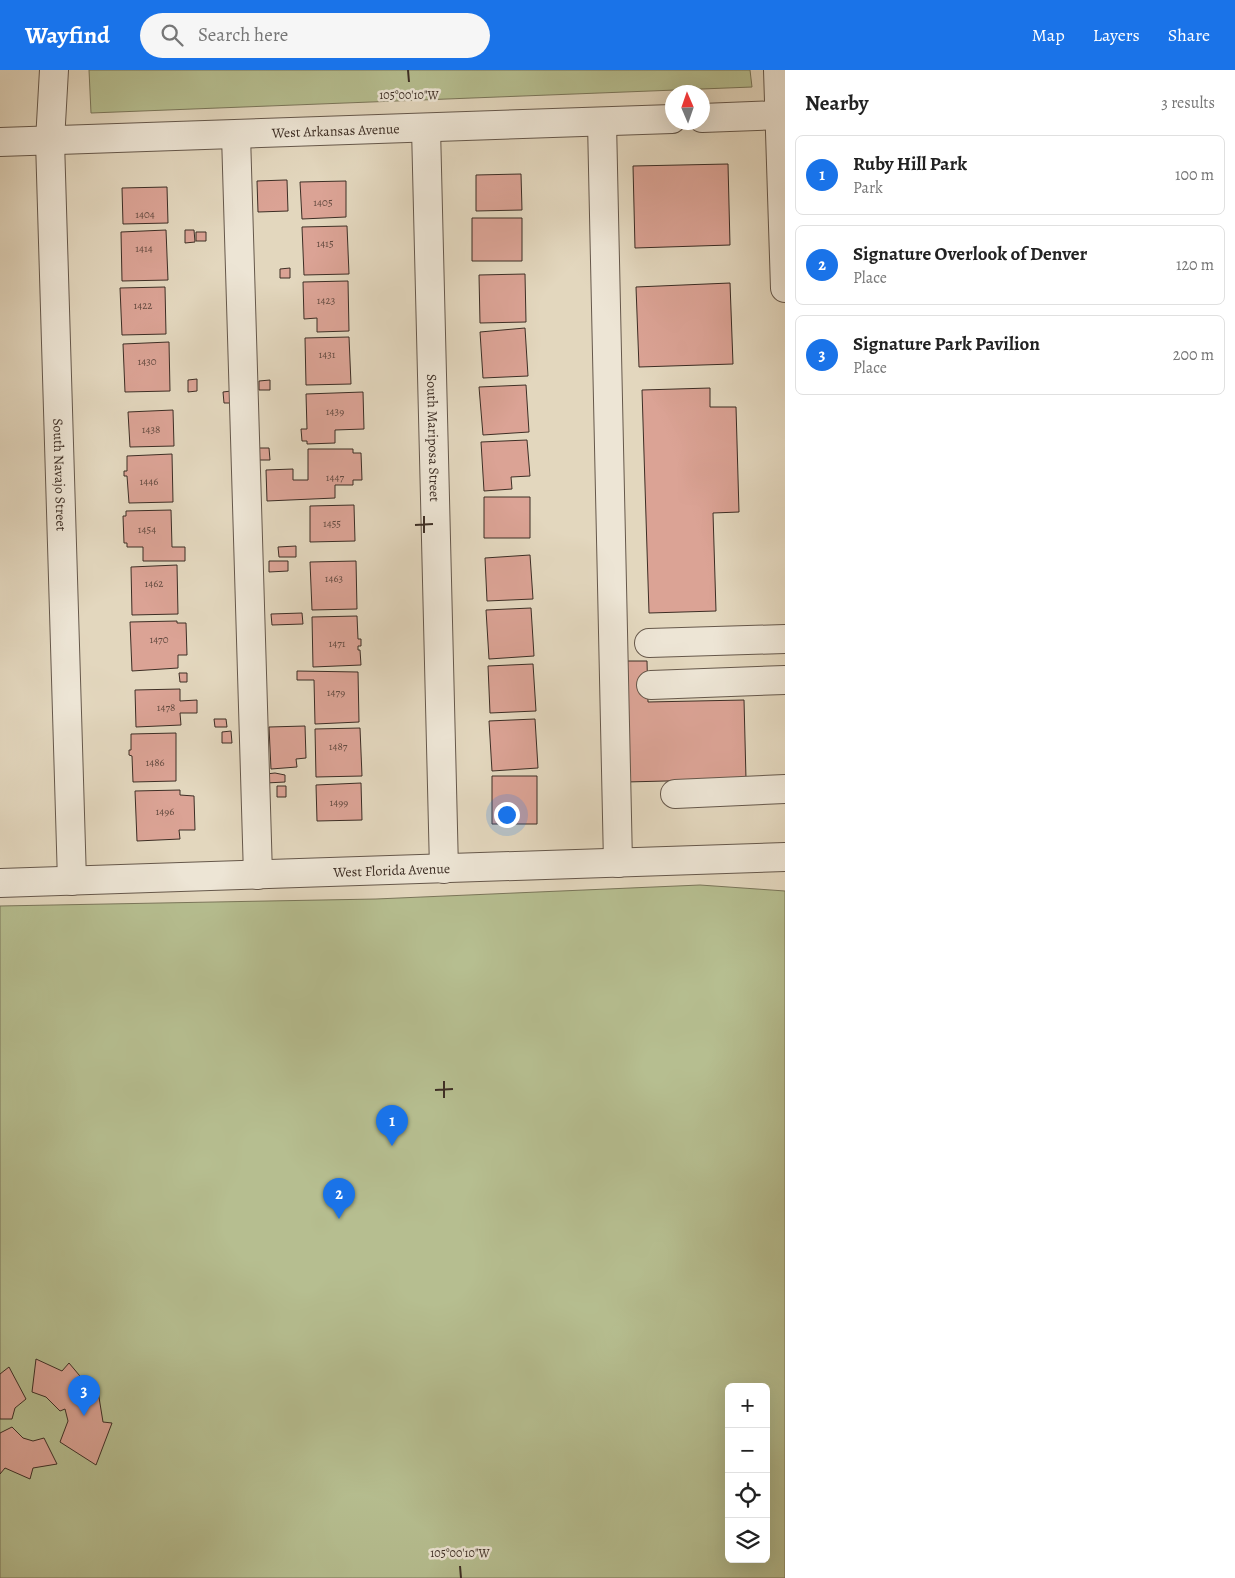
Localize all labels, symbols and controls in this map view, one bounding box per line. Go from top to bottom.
search box [140,13,490,58]
text: Wayfind [25,19,110,51]
icon: search [158,21,186,49]
text: Search here [198,22,288,48]
text: Map [1032,23,1065,47]
text: Layers [1093,23,1140,47]
text: Share [1168,23,1210,47]
north arrow [665,85,710,130]
text: 105°00'10"W [379,87,440,103]
text: Nearby [805,89,868,117]
text: 3 results [1161,92,1215,114]
street label: West Arkansas Avenue [271,119,400,142]
text: Ruby Hill Park [853,151,967,177]
text: 1 [819,164,825,186]
text: 100 m [1175,164,1214,186]
text: Park [853,177,883,199]
house number: 1405 [313,195,333,210]
house number: 1404 [135,207,155,222]
house number: 1415 [316,236,334,251]
house number: 1414 [135,241,153,256]
text: Signature Overlook of Denver [853,241,1087,267]
text: 2 [818,254,826,276]
text: 120 m [1176,254,1214,276]
text: Place [853,267,887,289]
house number: 1423 [317,293,335,308]
house number: 1422 [133,298,153,313]
text: Signature Park Pavilion [853,331,1040,357]
text: 3 [819,344,825,366]
text: 200 m [1173,344,1214,366]
house number: 1431 [318,347,336,362]
house number: 1430 [137,354,157,369]
text: Place [853,357,887,379]
street label: South Mariposa Street [422,374,445,502]
house number: 1439 [326,404,344,419]
street label: South Navajo Street [49,418,71,532]
house number: 1438 [142,422,160,437]
house number: 1447 [326,470,345,485]
house number: 1446 [140,474,158,489]
house number: 1455 [323,516,341,531]
house number: 1454 [138,522,156,537]
house number: 1463 [325,571,343,586]
house number: 1462 [144,576,164,591]
house number: 1470 [149,632,169,647]
house number: 1471 [328,636,346,651]
house number: 1479 [327,685,345,700]
house number: 1478 [157,700,175,715]
house number: 1487 [329,739,348,754]
house number: 1486 [145,755,165,770]
house number: 1499 [330,795,348,810]
your location [494,802,520,828]
house number: 1496 [156,804,174,819]
street label: West Florida Avenue [332,859,450,881]
pin: 1 [376,1105,408,1146]
pin: 2 [323,1178,355,1219]
pin: 3 [68,1375,100,1416]
map controls [725,1383,770,1563]
button: + [725,1383,770,1428]
button: − [725,1428,770,1473]
button: locate [725,1473,770,1518]
button: layers [725,1518,770,1563]
text: 105°00'10"W [430,1545,491,1561]

